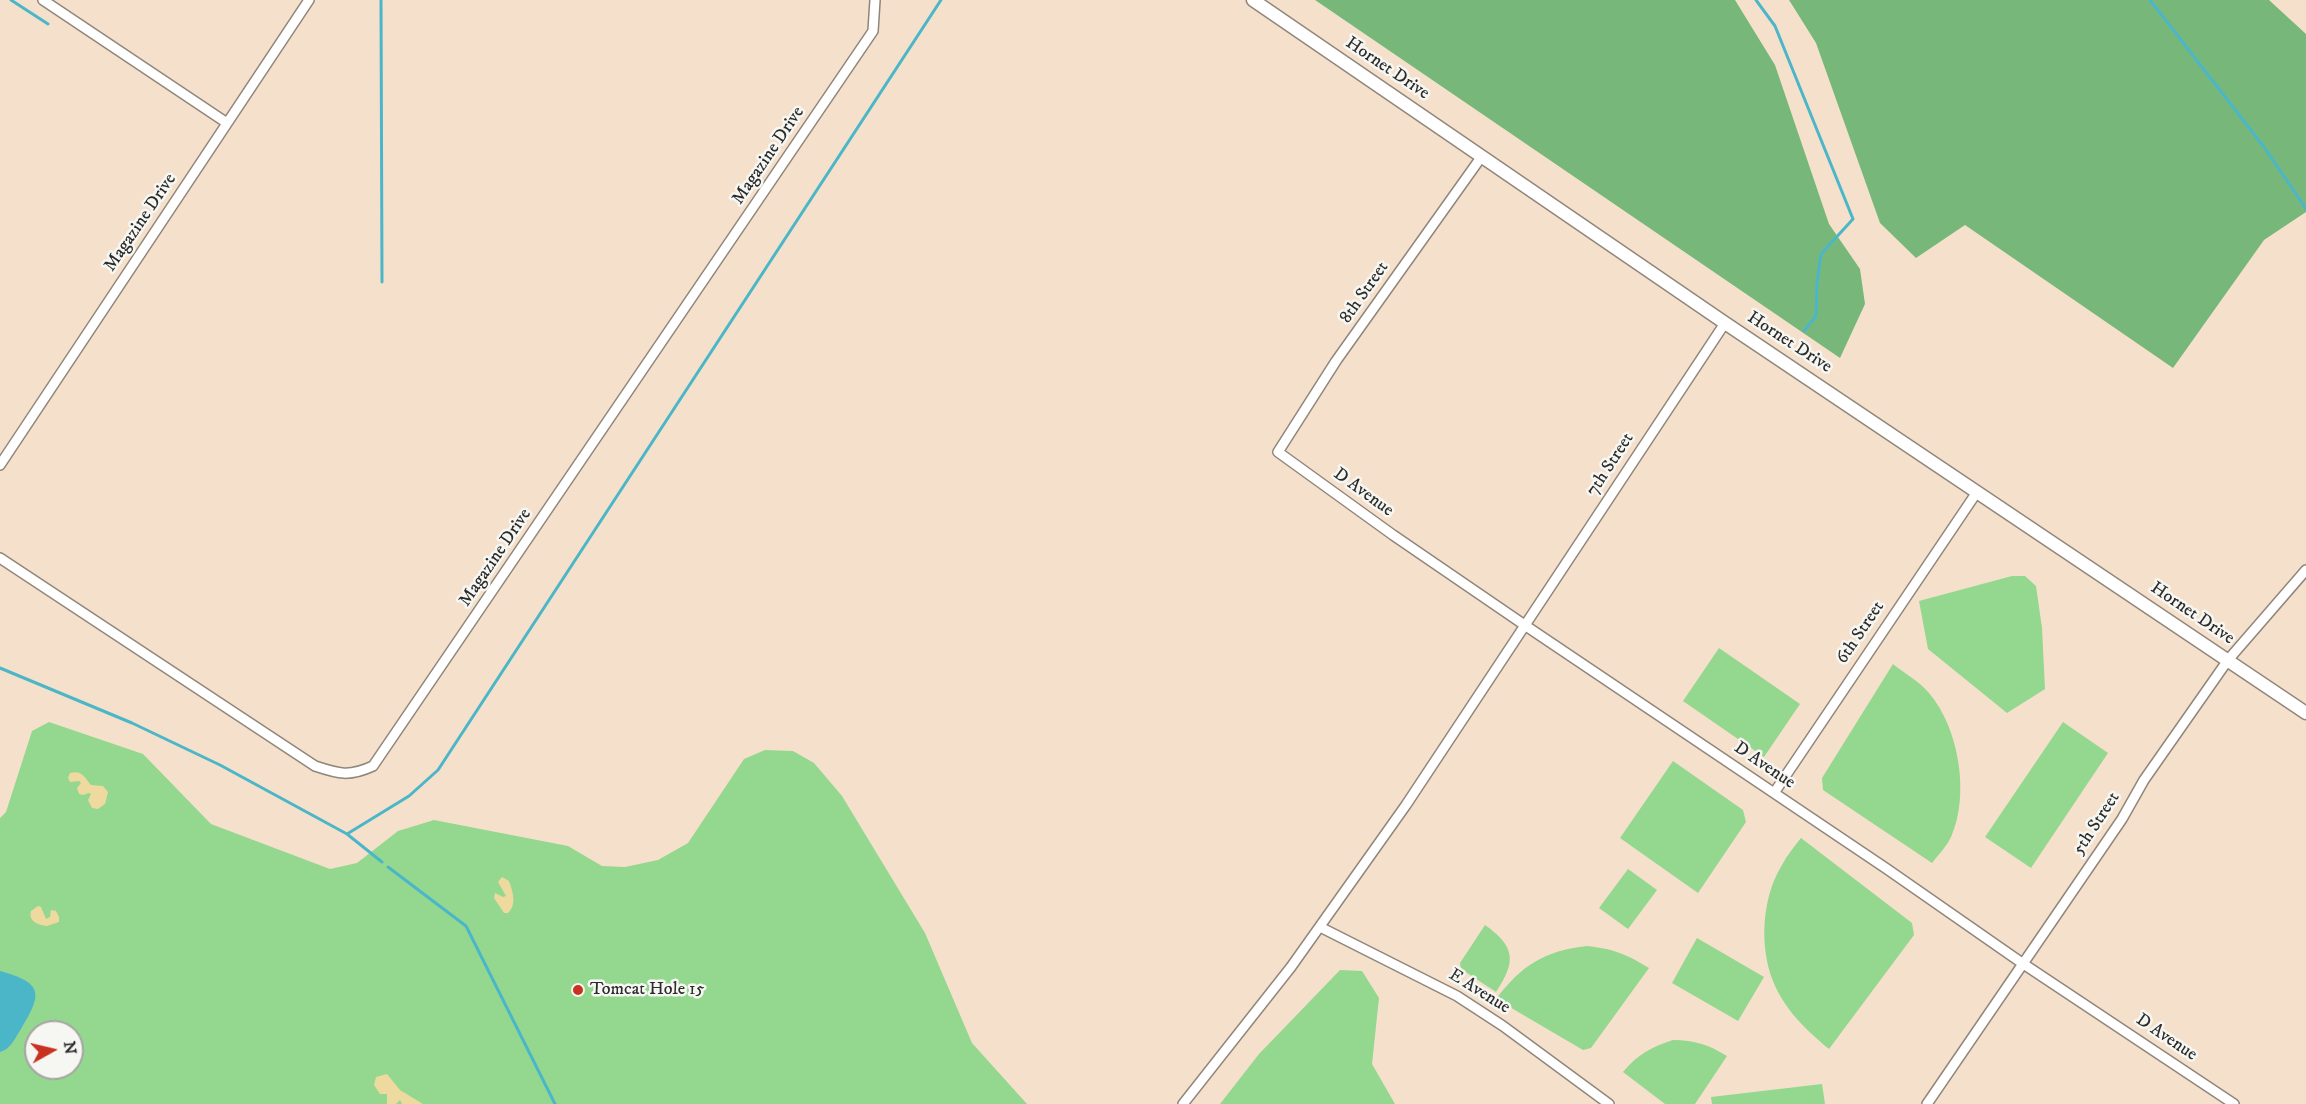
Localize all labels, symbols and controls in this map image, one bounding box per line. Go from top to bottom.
street label: Hornet Drive [1341,33,1433,105]
street label: Magazine Drive [728,103,810,209]
street label: Magazine Drive [100,170,182,276]
street label: 8th Street [1336,258,1394,328]
street label: Hornet Drive [1743,308,1835,378]
street label: 7th Street [1583,429,1639,501]
street label: D Avenue [1329,464,1397,522]
street label: Magazine Drive [455,505,537,611]
street label: Hornet Drive [2146,578,2238,650]
street label: 6th Street [1832,598,1890,668]
street label: D Avenue [1729,738,1799,794]
street label: 5th Street [2069,789,2125,859]
street label: E Avenue [1444,965,1514,1019]
place label: Tomcat Hole 15 [590,979,705,1001]
marker: Tomcat Hole 15 [571,983,585,997]
street label: D Avenue [2131,1010,2201,1066]
north arrow [24,1020,84,1080]
text: N [59,1040,81,1056]

